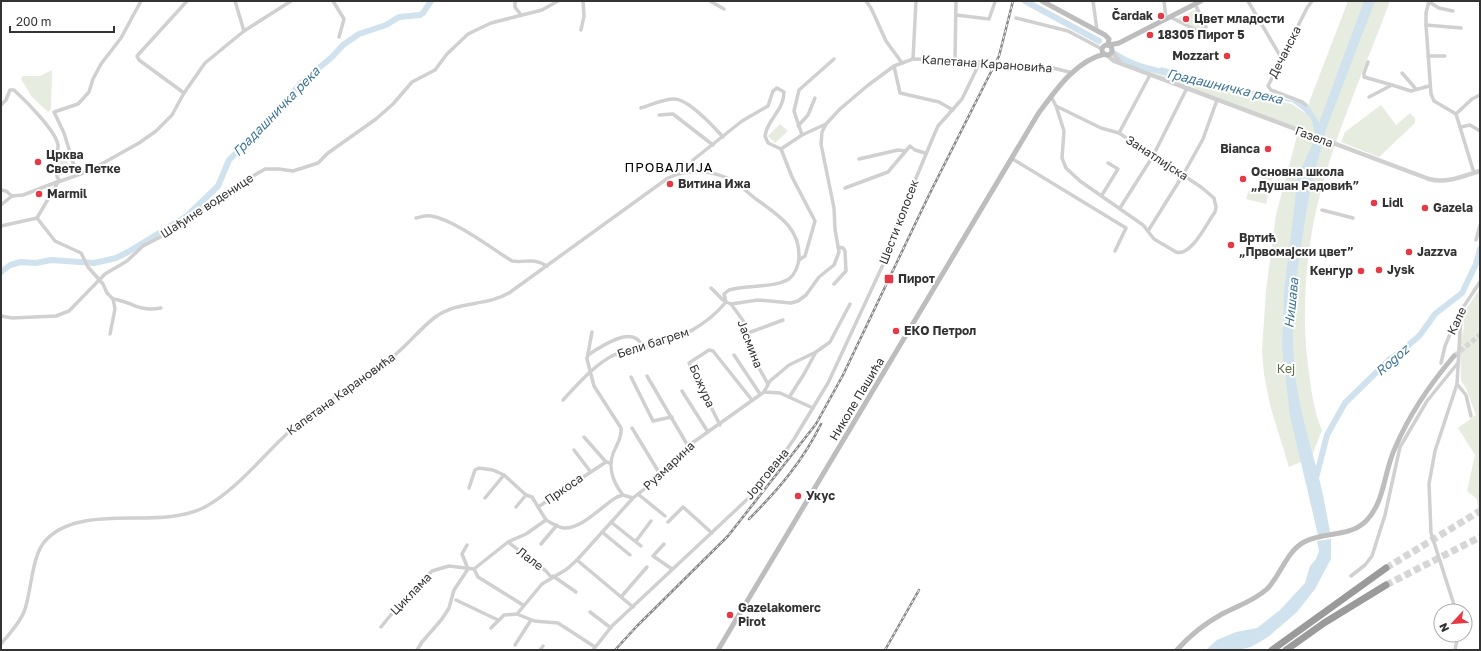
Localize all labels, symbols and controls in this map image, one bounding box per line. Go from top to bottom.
scale bar [10,8,114,34]
place label: Čardak [1112,8,1153,23]
marker: Čardak [1156,11,1166,21]
place label: Цвет младости [1194,11,1284,26]
text: 200 m [16,14,51,29]
marker: Цвет младости [1181,14,1191,24]
street label: Дечанска [1265,23,1304,80]
place label: 18305 Пирот 5 [1158,27,1245,42]
marker: 18305 Пирот 5 [1145,30,1155,40]
place label: Mozzart [1172,48,1219,63]
street label: Капетана Карановића [921,51,1053,76]
marker: Mozzart [1222,51,1232,61]
water label: Градашничка река [229,62,323,159]
water label: Градашничка река [1166,65,1285,107]
street label: Газела [1293,123,1335,150]
street label: Занатлијска [1123,132,1191,183]
place label: Bianca [1220,141,1260,156]
marker: Bianca [1263,144,1273,154]
place label: Црква Свете Петке [46,147,121,176]
marker: Црква Свете Петке [33,157,43,167]
district label: ПРОВАЛИЈА [624,159,714,175]
place label: Основна школа „Душан Радовић” [1251,164,1359,193]
street label: Шађине воденице [158,170,256,241]
marker: Основна школа „Душан Радовић” [1238,174,1248,184]
place label: Витина Ижа [678,176,750,191]
street label: Шести колосек [875,177,922,266]
marker: Витина Ижа [665,179,675,189]
place label: Marmil [47,186,87,201]
marker: Marmil [34,189,44,199]
place label: Lidl [1382,195,1404,210]
marker: Lidl [1369,198,1379,208]
place label: Gazela [1433,200,1473,215]
marker: Gazela [1420,203,1430,213]
place label: Вртић „Првомајски цвет” [1239,230,1354,259]
marker: Вртић „Првомајски цвет” [1226,240,1236,250]
place label: Jazzva [1417,244,1457,259]
marker: Jazzva [1404,247,1414,257]
place label: Jysk [1387,262,1415,277]
place label: Кенгур [1310,263,1354,278]
marker: Jysk [1374,265,1384,275]
marker: Кенгур [1356,266,1366,276]
place label: Пирот [898,271,935,286]
marker: Пирот [883,273,895,285]
water label: Нишава [1280,276,1302,329]
street label: Кале [1444,304,1469,337]
street label: Јасмина [734,318,766,370]
place label: ЕКО Петрол [904,323,976,338]
street label: Бели багрем [615,324,691,361]
marker: ЕКО Петрол [891,326,901,336]
water label: Rogoz [1372,340,1413,379]
street label: Капетана Карановића [283,349,398,438]
street label: Николе Пашића [826,355,887,443]
park label: Кеј [1277,361,1295,376]
street label: Божура [686,362,719,410]
street label: Рузмарина [640,438,698,493]
street label: Јоргована [741,445,792,502]
street label: Пркоса [542,470,586,507]
place label: Укус [806,488,835,503]
marker: Укус [793,491,803,501]
street label: Лале [514,544,547,573]
street label: Циклама [387,569,434,618]
place label: Gazelakomerc Pirot [738,600,821,629]
north arrow [1433,603,1473,643]
marker: Gazelakomerc Pirot [725,610,735,620]
text: N [1436,621,1451,634]

